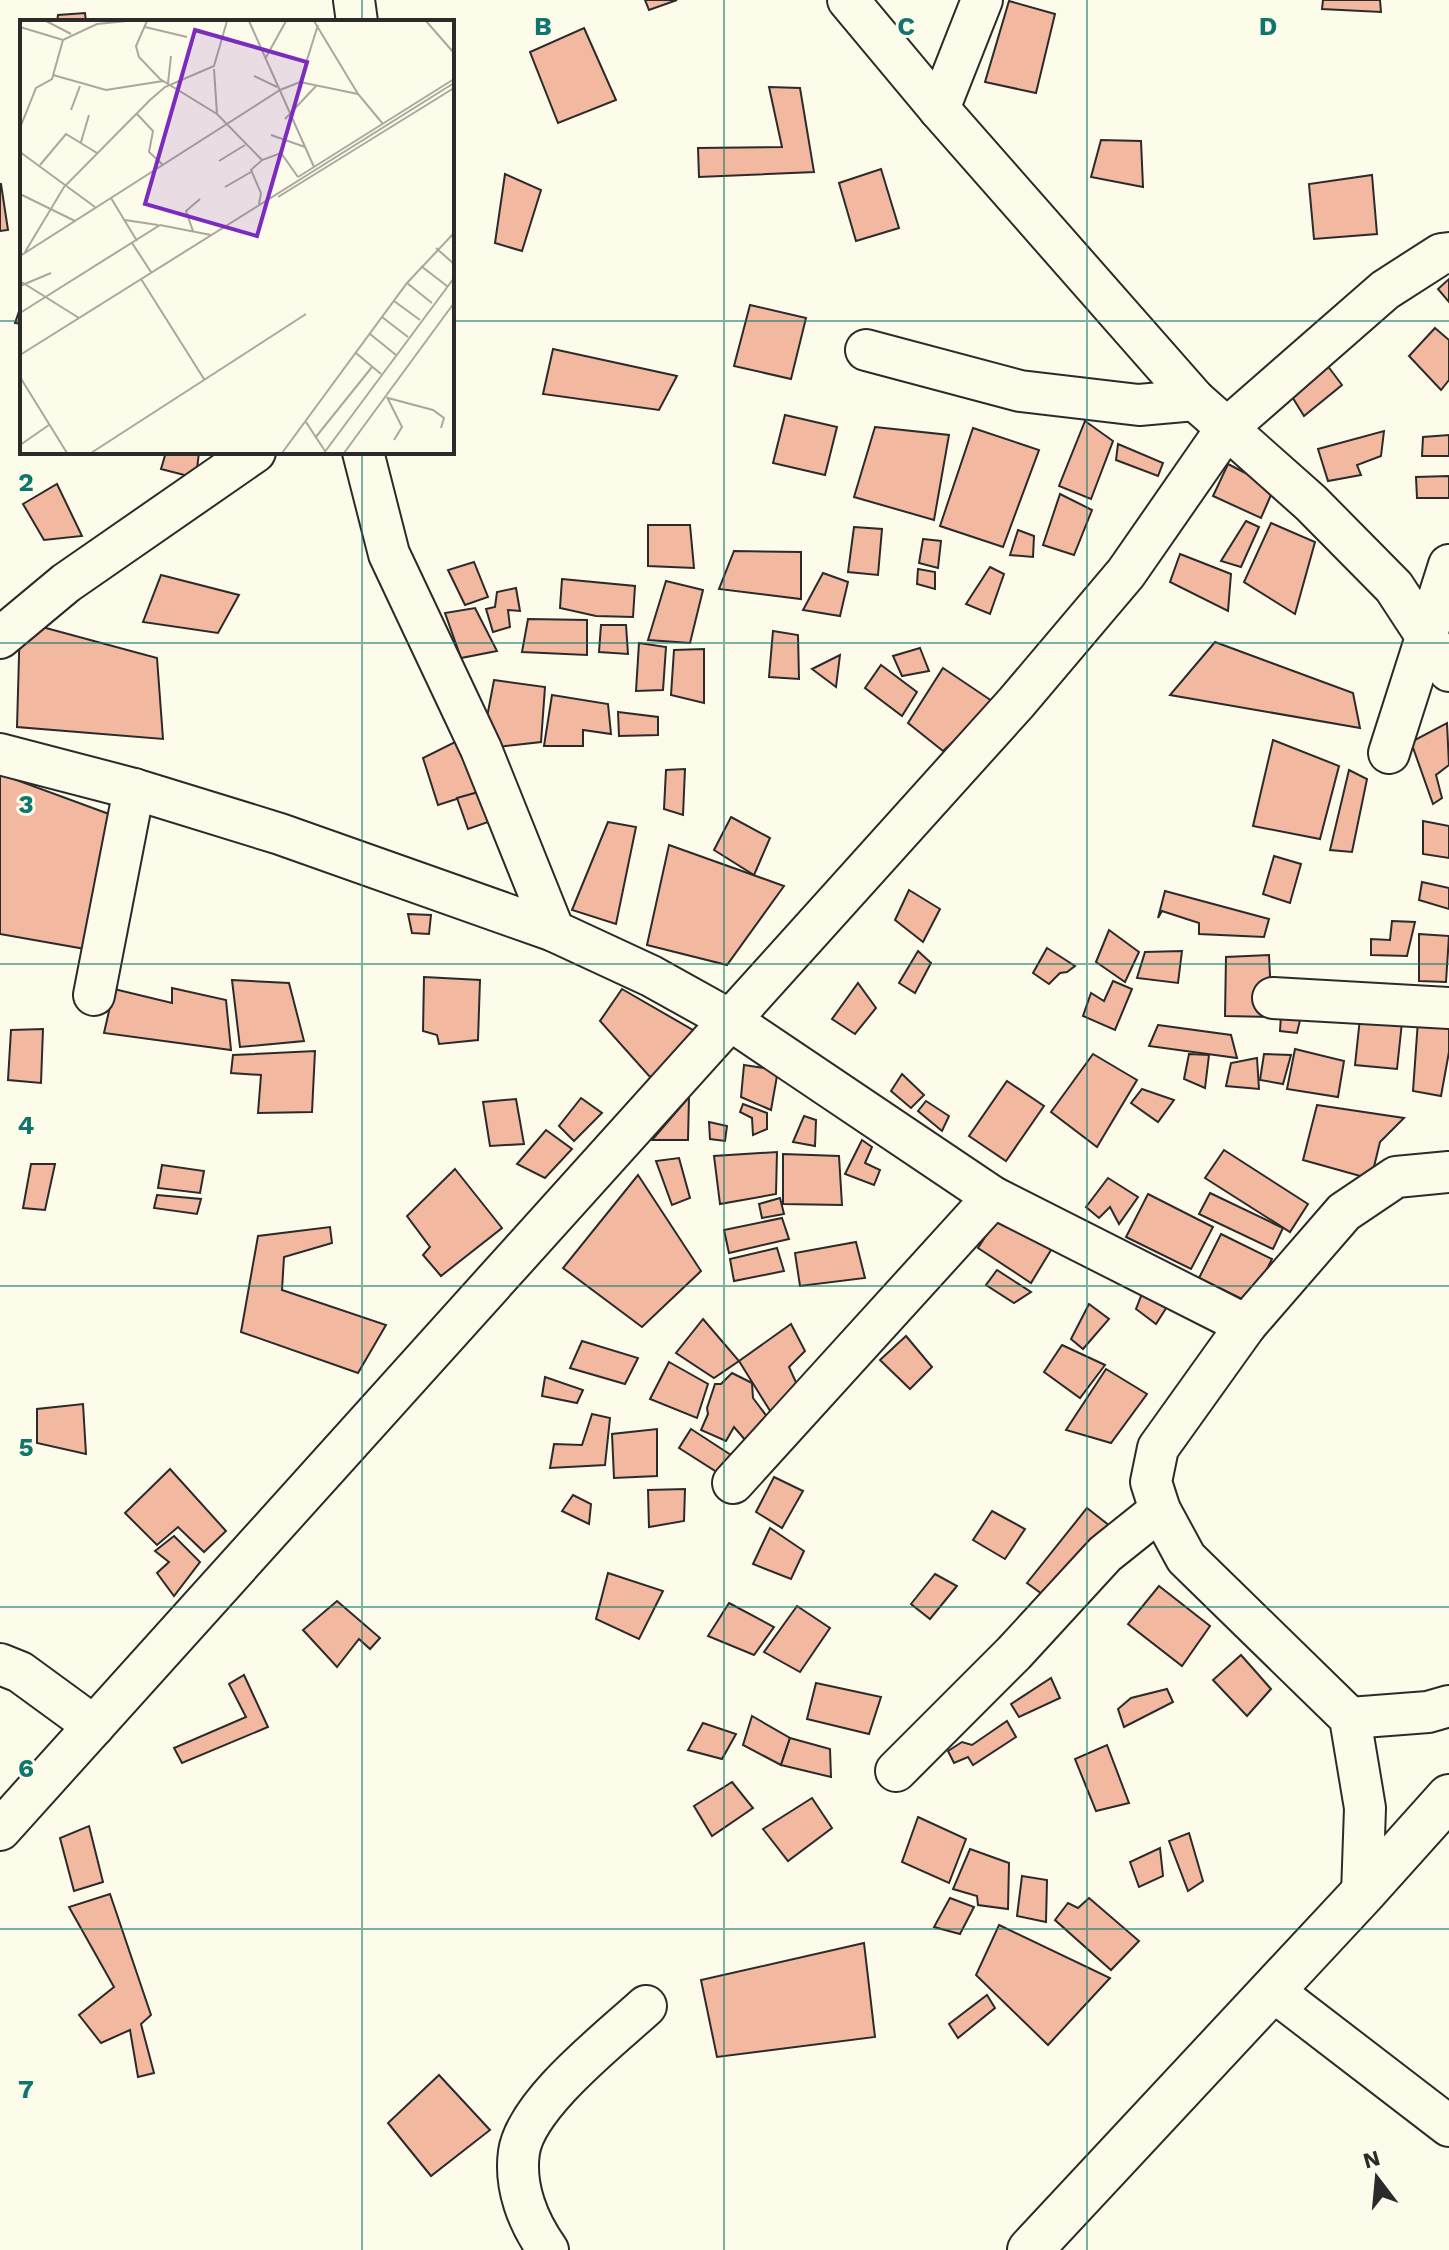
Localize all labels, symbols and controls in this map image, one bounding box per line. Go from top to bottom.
text: B [534,11,552,41]
text: C [897,11,915,41]
text: D [1259,11,1277,41]
inset map [20,20,454,454]
text: 2 [18,467,34,497]
text: 3 [18,789,34,819]
text: 4 [18,1110,35,1140]
text: 5 [18,1432,34,1462]
text: 6 [18,1753,34,1783]
text: 7 [18,2074,34,2104]
north arrow [1337,2138,1417,2218]
text: N [1360,2145,1383,2174]

